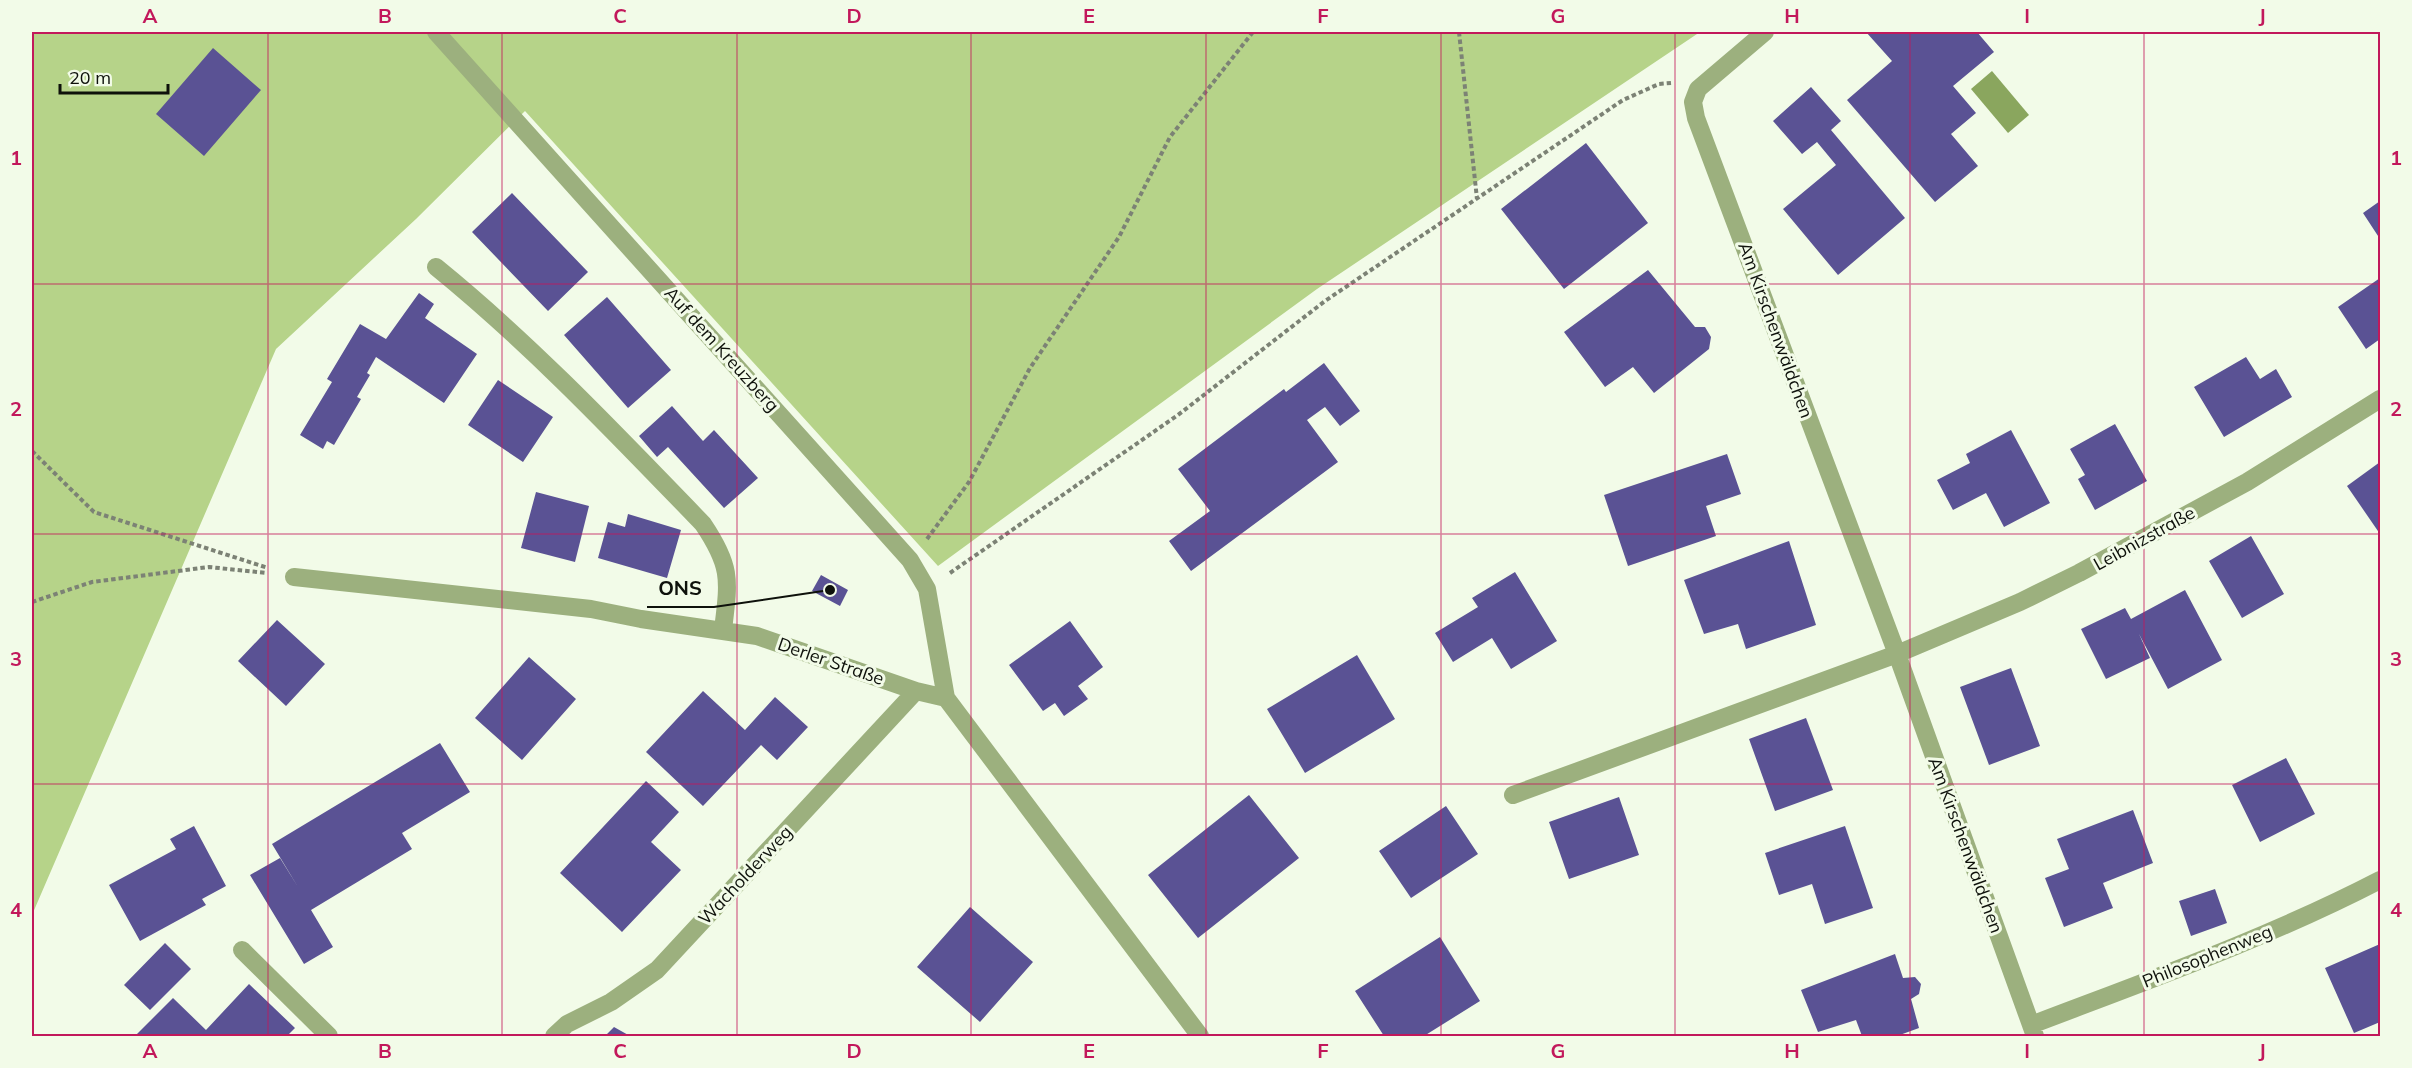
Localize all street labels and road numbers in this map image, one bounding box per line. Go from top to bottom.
street label: Am Kirschenwäldchen [1733,239,1819,421]
street label: Auf dem Kreuzberg [660,282,784,416]
street label: Leibnizstraße [2089,501,2199,575]
street label: Derler Straße [775,632,887,690]
street label: Am Kirschenwäldchen [1923,754,2009,936]
street label: Wacholderweg [693,820,797,930]
street label: Philosophenweg [2139,919,2275,993]

